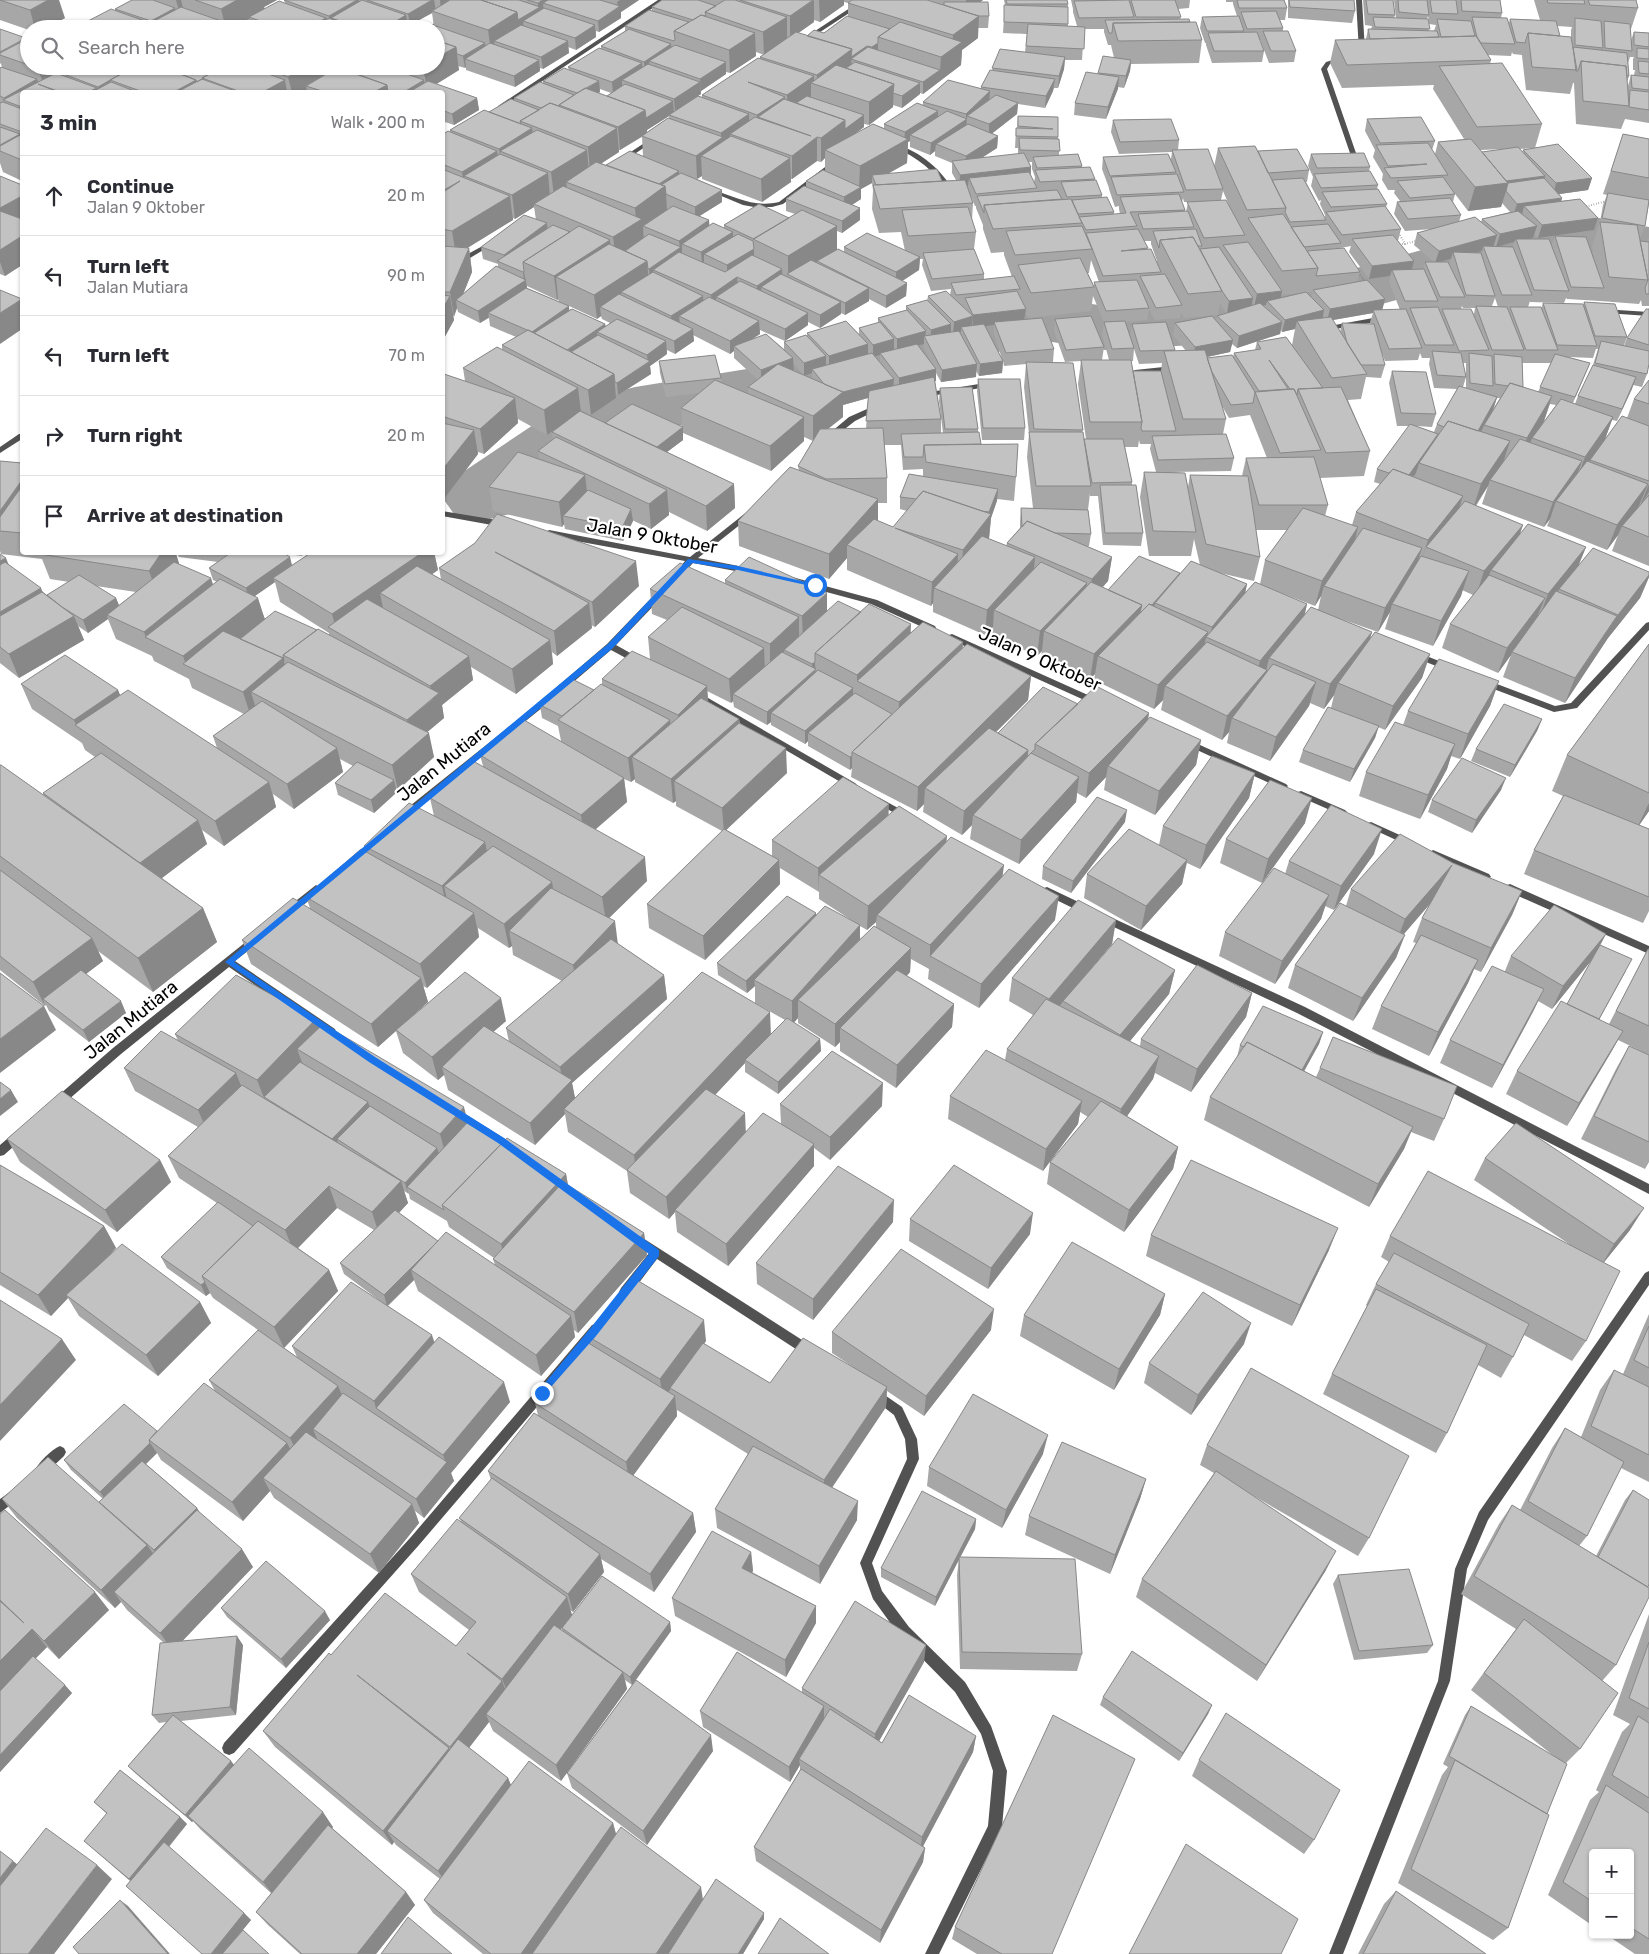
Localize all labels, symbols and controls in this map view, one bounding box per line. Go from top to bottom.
search box [20,20,445,75]
icon: search [38,34,66,62]
text: Search here [78,36,185,59]
text: 3 min [40,110,97,135]
text: Walk · 200 m [331,113,425,132]
text: Continue [87,175,174,198]
icon: ahead [40,182,68,210]
text: 20 m [387,186,425,205]
text: Jalan 9 Oktober [87,198,205,217]
text: Turn left [87,255,169,278]
icon: left [40,262,68,290]
text: 90 m [387,266,425,285]
text: Jalan Mutiara [87,278,188,297]
icon: left [40,342,68,370]
text: Turn left [87,344,169,367]
text: 70 m [388,346,425,365]
icon: right [40,422,68,450]
text: Turn right [87,424,182,447]
text: 20 m [387,426,425,445]
icon: arrive [40,502,68,530]
text: Arrive at destination [87,504,283,527]
street label: Jalan 9 Oktober [585,514,719,558]
route start [804,574,827,597]
street label: Jalan 9 Oktober [975,622,1105,696]
street label: Jalan Mutiara [393,718,495,806]
street label: Jalan Mutiara [80,976,182,1064]
route end [531,1382,554,1405]
map controls [1589,1849,1634,1939]
button: + [1589,1849,1634,1894]
button: − [1589,1894,1634,1939]

